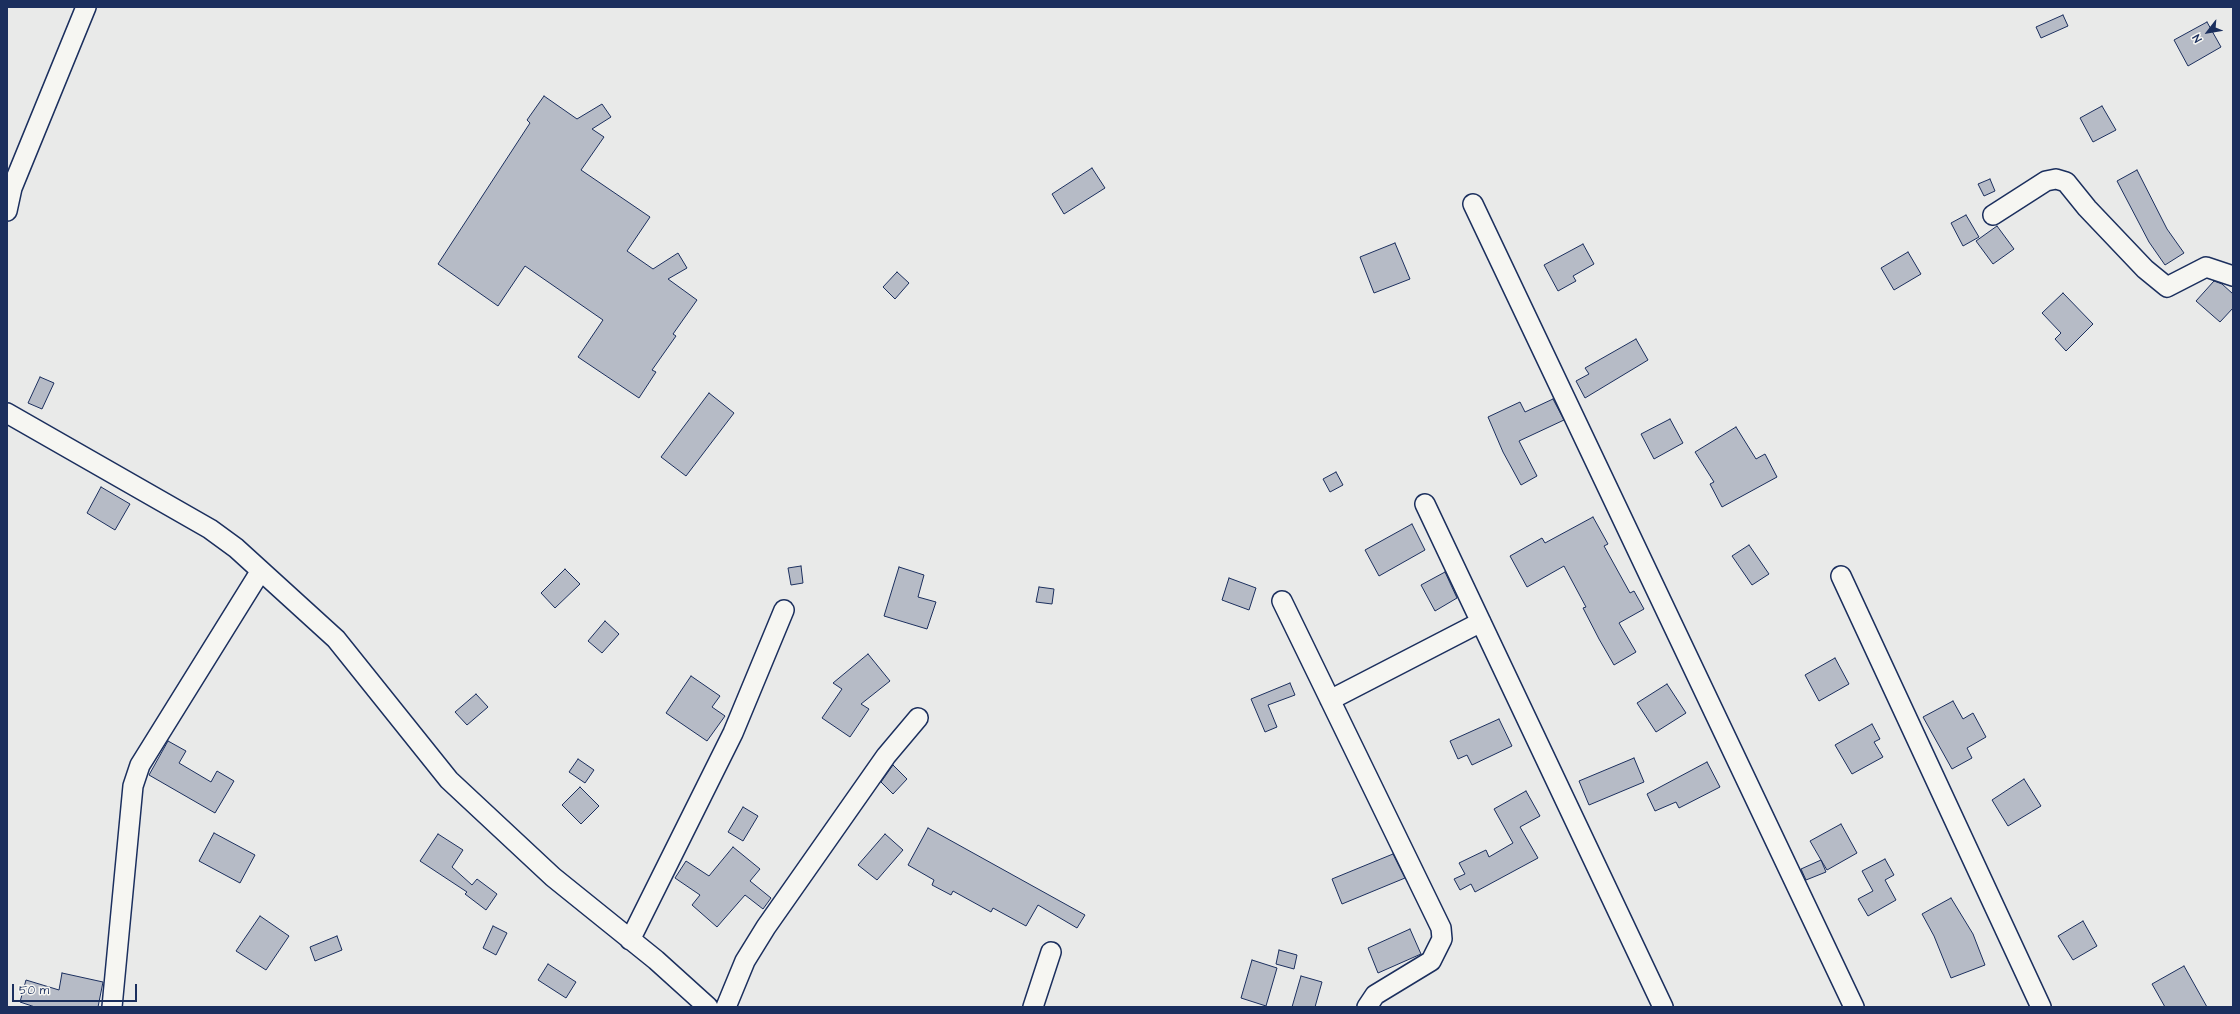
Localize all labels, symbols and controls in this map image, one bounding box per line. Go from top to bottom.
north arrow [2188,12,2228,52]
text: N [2189,32,2205,45]
scale bar [14,976,139,1002]
text: 50 m [19,982,49,999]

